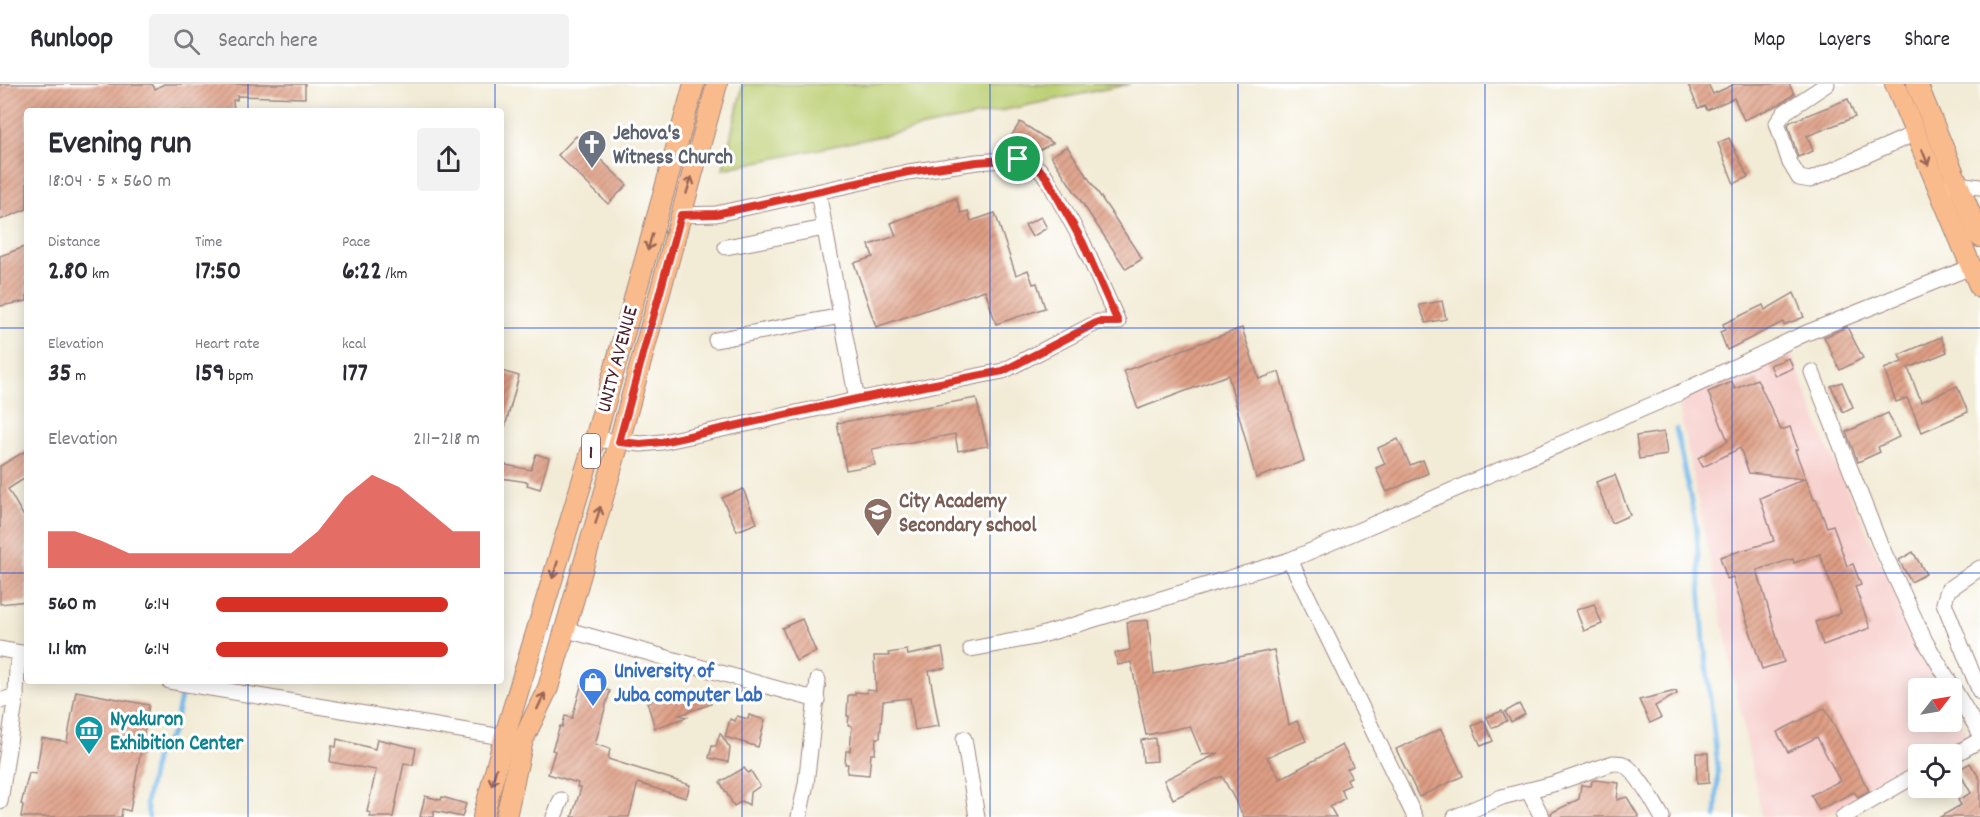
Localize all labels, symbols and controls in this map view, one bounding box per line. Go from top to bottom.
search box [149,14,569,68]
text: Runloop [30,21,113,61]
icon: search [170,25,203,58]
text: Search here [218,26,318,57]
text: Map [1754,26,1785,56]
text: Layers [1818,26,1871,56]
text: Share [1904,26,1950,56]
place label: Jehova's Witness Church [613,120,733,174]
text: Evening run [48,122,192,169]
button: share [417,128,480,191]
church icon: Jehova's Witness Church [576,128,608,170]
pin [992,133,1043,184]
icon: arrive [1001,142,1034,175]
one-way arrow [1921,148,1932,166]
text: 18:04 · 5 × 560 m [48,168,171,196]
one-way arrow [684,176,695,195]
text: Distance [48,231,100,254]
text: Time [195,231,222,254]
text: Pace [342,231,370,254]
one-way arrow [644,232,655,251]
text: 2.80 [48,254,88,291]
text: 17:50 [195,254,241,291]
text: 6:22 [342,254,382,291]
text: km [88,263,110,286]
text: /km [382,263,408,286]
street label: UNITY AVENUE [590,303,648,416]
text: Elevation [48,333,104,356]
text: Heart rate [195,333,260,356]
text: kcal [342,333,366,356]
text: 35 [48,356,72,393]
text: 159 [195,356,225,393]
text: 177 [342,356,368,393]
text: m [72,365,86,388]
text: bpm [225,365,254,388]
text: Elevation [48,426,118,454]
text: 211–218 m [413,426,480,454]
road number: 1 [582,434,600,468]
place label: City Academy Secondary school [899,488,1037,542]
school or university icon: City Academy Secondary school [862,496,894,538]
one-way arrow [593,506,604,525]
one-way arrow [549,560,560,579]
text: 560 m [48,591,96,619]
text: 6:14 [144,591,170,619]
text: 1.1 km [48,636,87,664]
text: 6:14 [144,636,170,664]
place label: University of Juba computer Lab [614,658,763,712]
shop icon: University of Juba computer Lab [577,666,609,708]
north arrow [1908,678,1962,732]
map controls [1908,678,1962,798]
one-way arrow [536,693,548,711]
place label: Nyakuron Exhibition Center [110,706,244,760]
museum icon: Nyakuron Exhibition Center [73,714,105,756]
button: locate [1908,744,1962,798]
one-way arrow [487,767,499,786]

